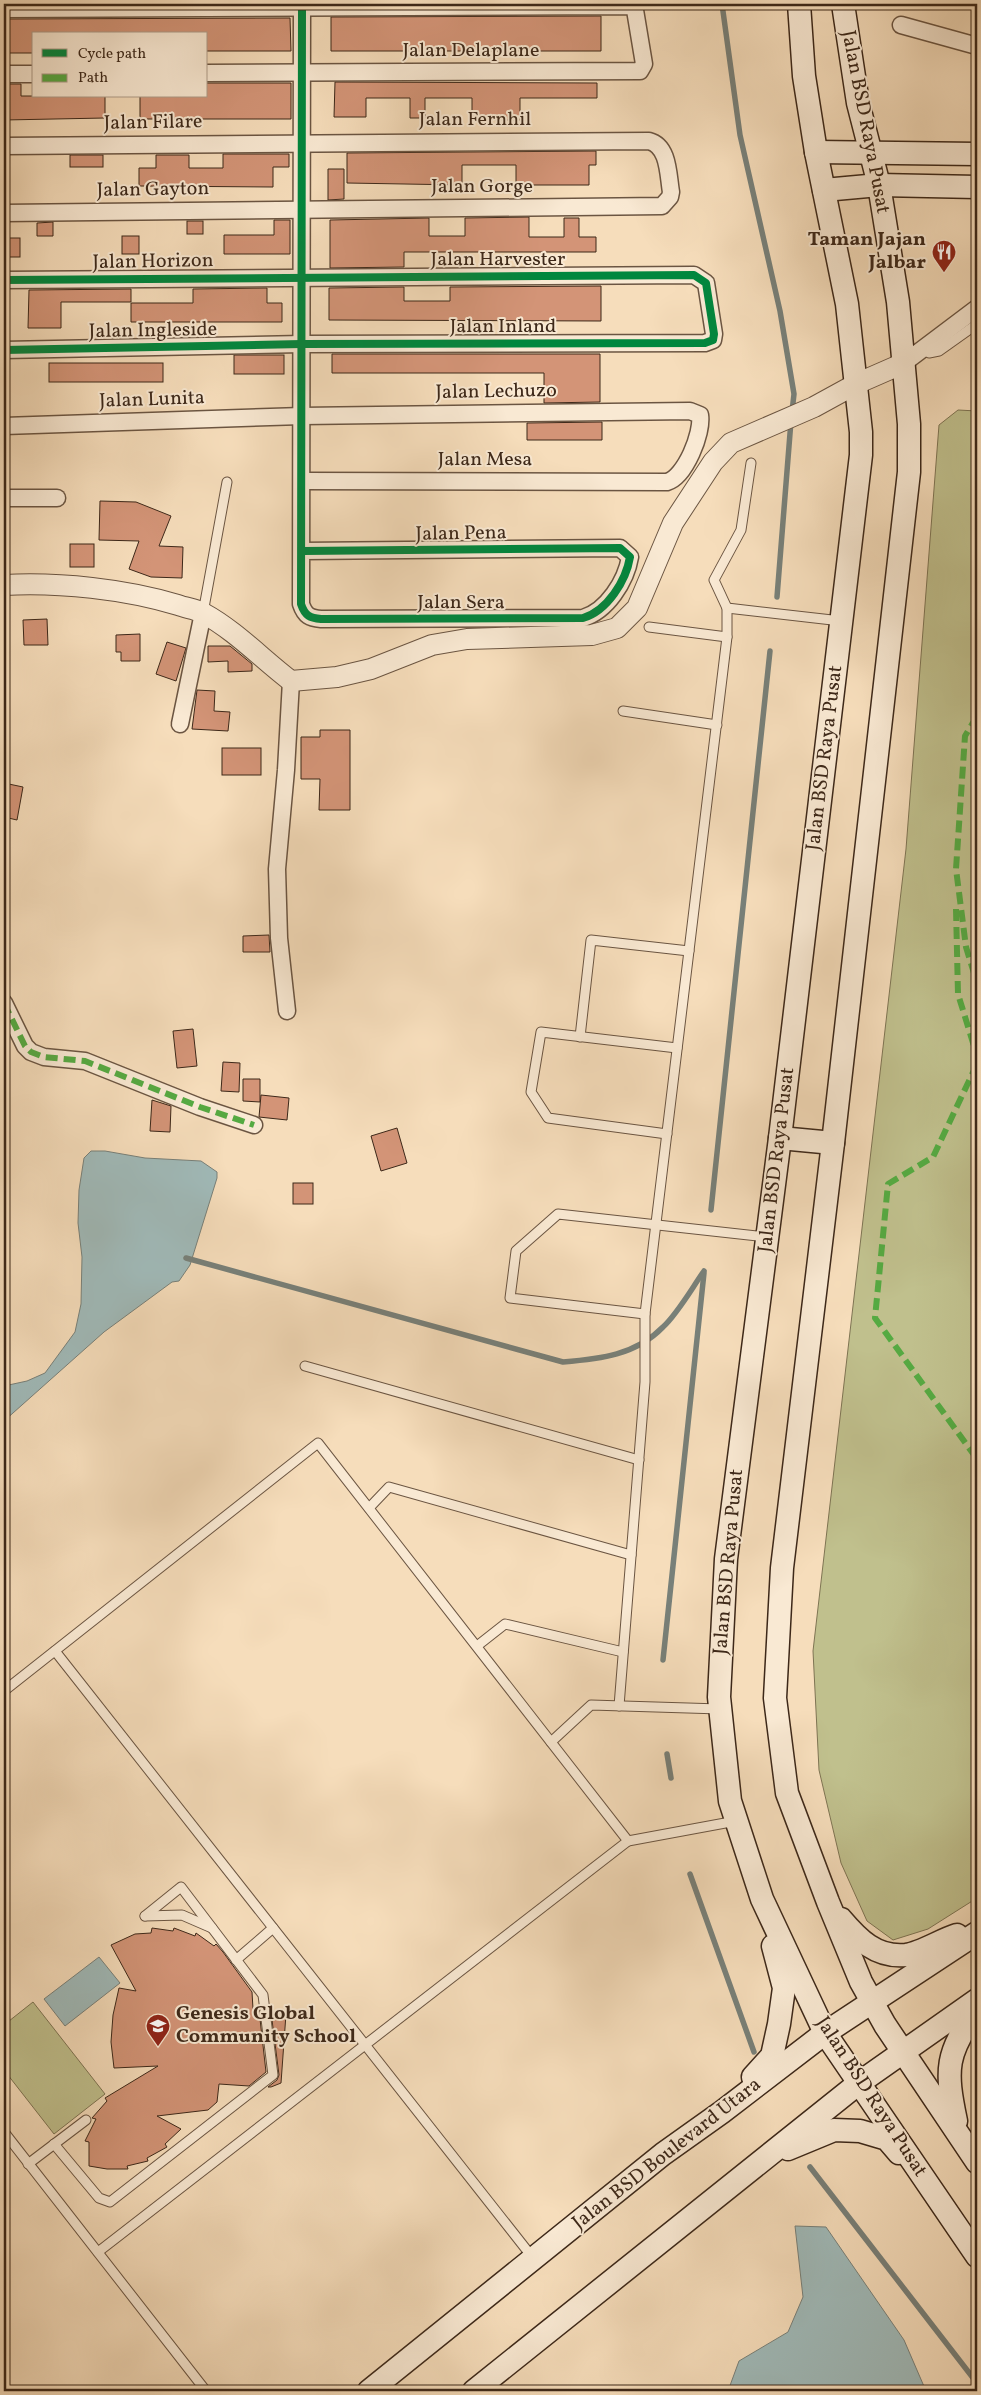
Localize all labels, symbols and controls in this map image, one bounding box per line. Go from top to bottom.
street label: Jalan BSD Raya Pusat [833,28,897,216]
legend [32,32,208,98]
street label: Jalan Delaplane [402,37,540,65]
text: Cycle path [78,44,146,65]
text: Path [78,68,108,89]
street label: Jalan Fernhil [419,106,531,134]
street label: Jalan Filare [103,108,203,138]
street label: Jalan Gorge [431,173,533,201]
street label: Jalan Gayton [96,175,210,205]
place label: Taman Jajan Jalbar [807,226,926,277]
restaurant icon: Taman Jajan Jalbar [931,239,957,273]
street label: Jalan Harvester [431,246,565,274]
street label: Jalan Horizon [92,247,214,277]
street label: Jalan Inland [450,313,556,341]
street label: Jalan Ingleside [89,316,217,346]
street label: Jalan Lechuzo [435,377,557,407]
street label: Jalan Lunita [99,384,205,416]
street label: Jalan Mesa [438,446,532,474]
street label: Jalan Pena [415,519,507,549]
street label: Jalan Sera [417,589,505,617]
street label: Jalan BSD Raya Pusat [800,664,850,852]
street label: Jalan BSD Raya Pusat [752,1066,802,1254]
street label: Jalan BSD Raya Pusat [707,1468,751,1656]
place label: Genesis Global Community School [176,2000,356,2051]
street label: Jalan BSD Raya Pusat [808,2011,934,2183]
school or university icon: Genesis Global Community School [145,2013,171,2047]
street label: Jalan BSD Boulevard Utara [567,2071,768,2237]

